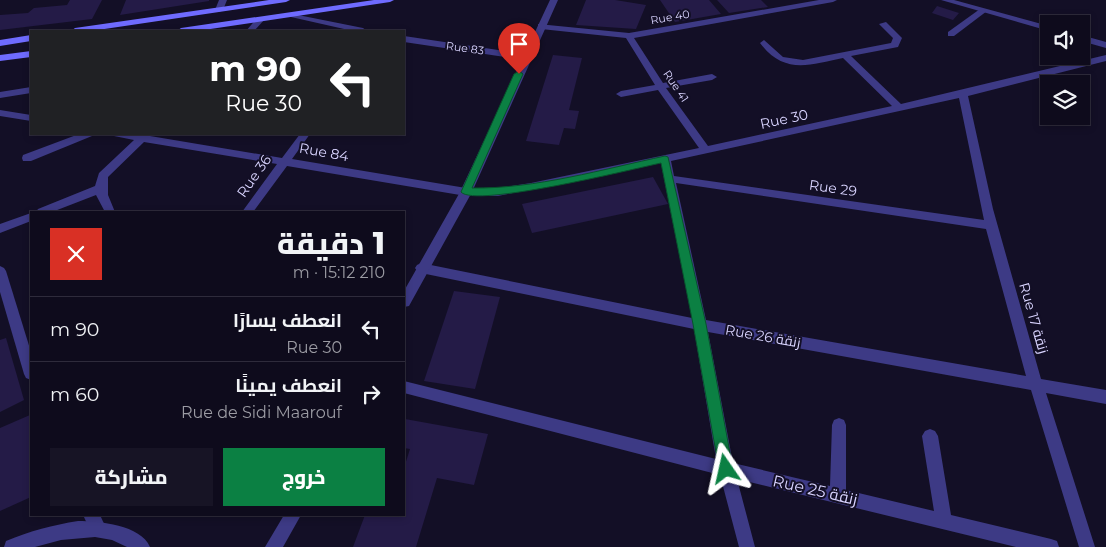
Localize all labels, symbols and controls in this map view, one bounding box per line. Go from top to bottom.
street label: Rue 40 [649,7,691,27]
map controls [1040,15,1090,125]
button: sound [1040,15,1090,65]
pin [498,23,540,74]
icon: arrive [505,30,533,58]
street label: Rue 83 [445,38,485,58]
text: 90 m [209,47,302,90]
icon: left [320,50,385,115]
street label: Rue 41 [660,67,692,105]
button: layers [1040,75,1090,125]
text: Rue 30 [225,90,302,117]
street label: Rue 30 [758,105,810,133]
street label: Rue 84 [298,139,351,165]
street label: Rue 36 [233,151,275,201]
street label: Rue 29 [808,176,858,200]
text: 1 دقيقة [277,225,385,262]
button: close [50,228,102,280]
text: 210 m · 15:12 [293,263,385,282]
street label: Rue 17 زنقة [1015,280,1053,356]
text: انعطف يسارًا [233,309,342,332]
icon: left [357,315,385,343]
text: 90 m [50,318,99,341]
street label: Rue 26 زنقة [724,321,802,351]
text: Rue 30 [286,338,342,357]
text: انعطف يمينًا [235,374,342,397]
icon: right [357,380,385,408]
text: 60 m [50,383,99,406]
text: Rue de Sidi Maarouf [181,403,342,422]
position arrow [699,442,751,494]
button: مشاركة [50,448,213,506]
button: خروج [223,448,385,506]
street label: Rue 25 زنقة [771,471,859,509]

